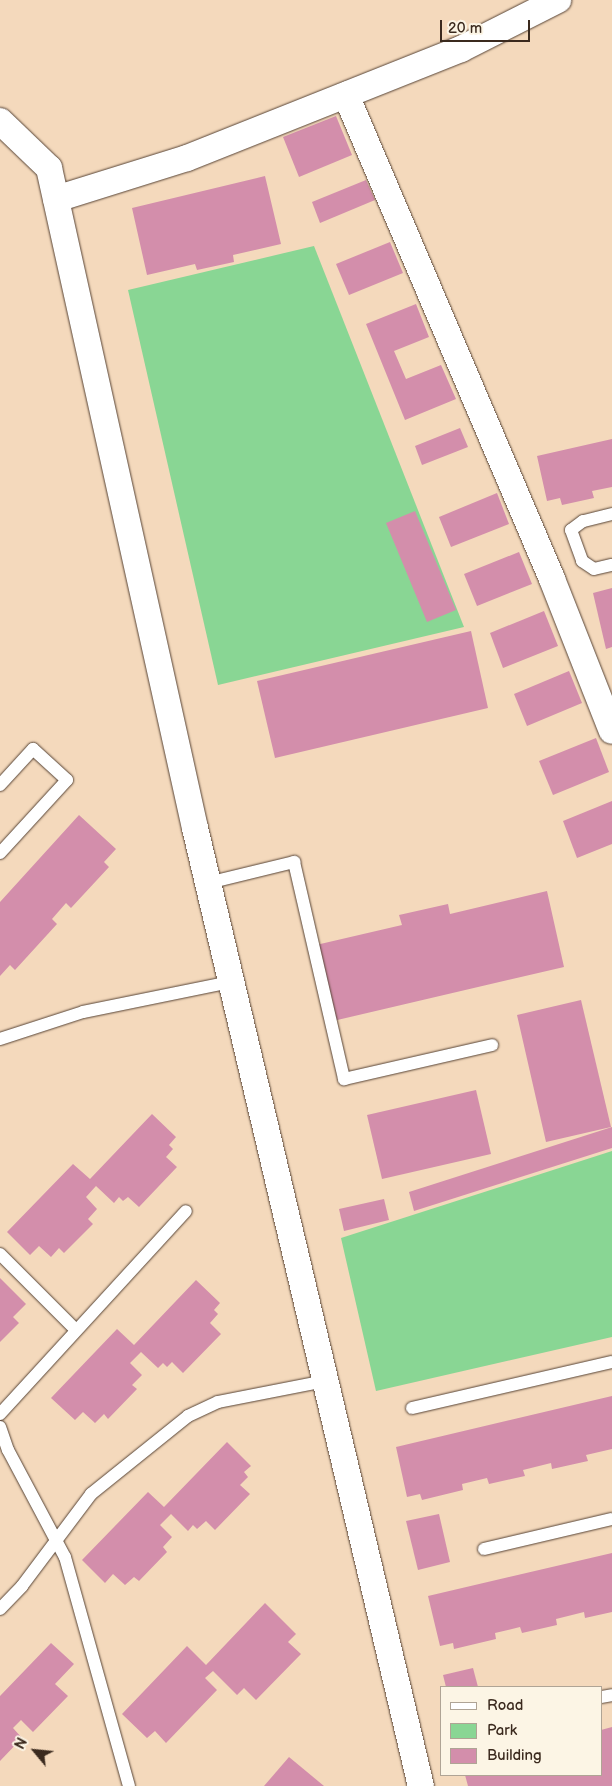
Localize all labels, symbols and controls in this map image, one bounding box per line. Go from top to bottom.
scale bar [442,10,532,42]
text: 20 m [448,19,482,38]
legend [440,1686,602,1776]
text: Road [487,1696,523,1715]
text: Park [487,1721,517,1740]
north arrow [10,1726,60,1776]
text: N [11,1735,31,1752]
text: Building [487,1746,542,1765]

